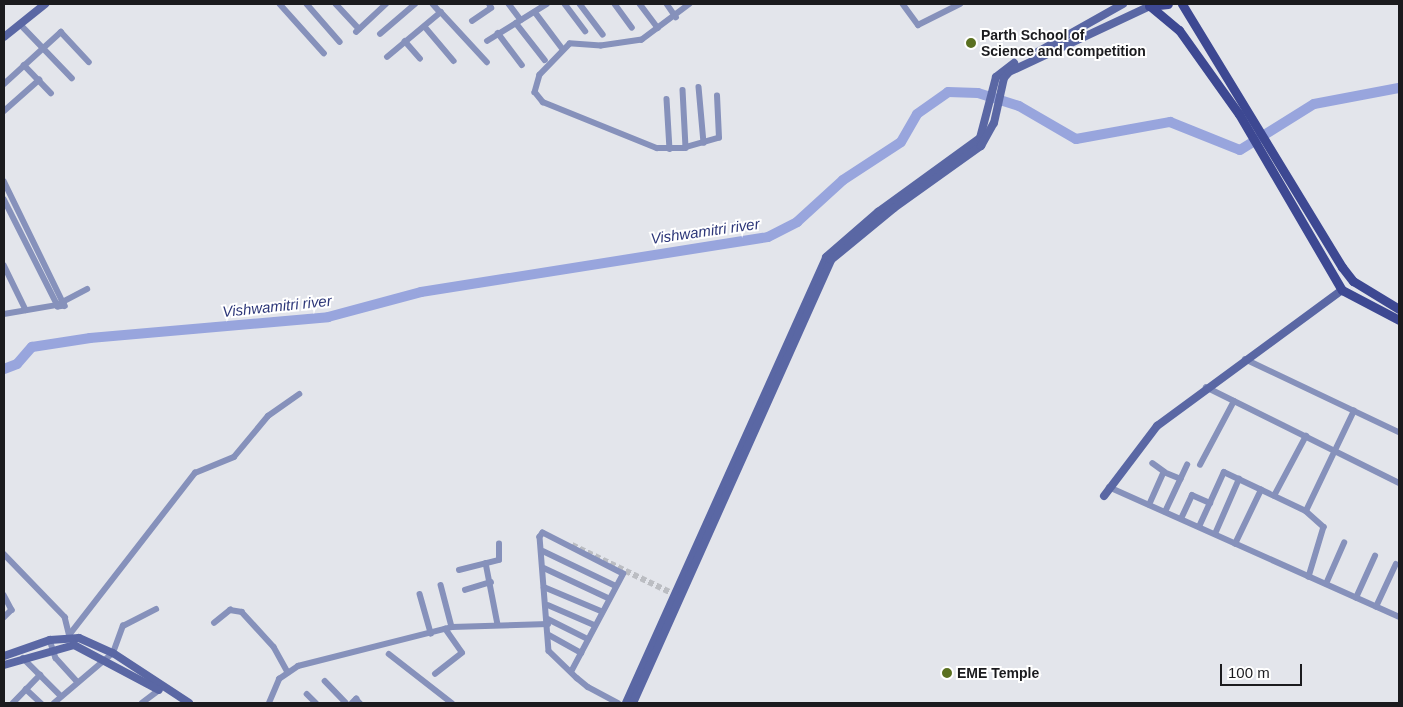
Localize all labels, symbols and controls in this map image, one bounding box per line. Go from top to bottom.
place label: Parth School of Science and competition [981,27,1146,59]
marker: Parth School of Science and competition [965,37,977,49]
water label: Vishwamitri river [649,214,761,248]
water label: Vishwamitri river [221,291,333,321]
scale bar [1223,654,1306,686]
text: 100 m [1228,664,1270,681]
place label: EME Temple [957,665,1039,681]
marker: EME Temple [941,667,953,679]

